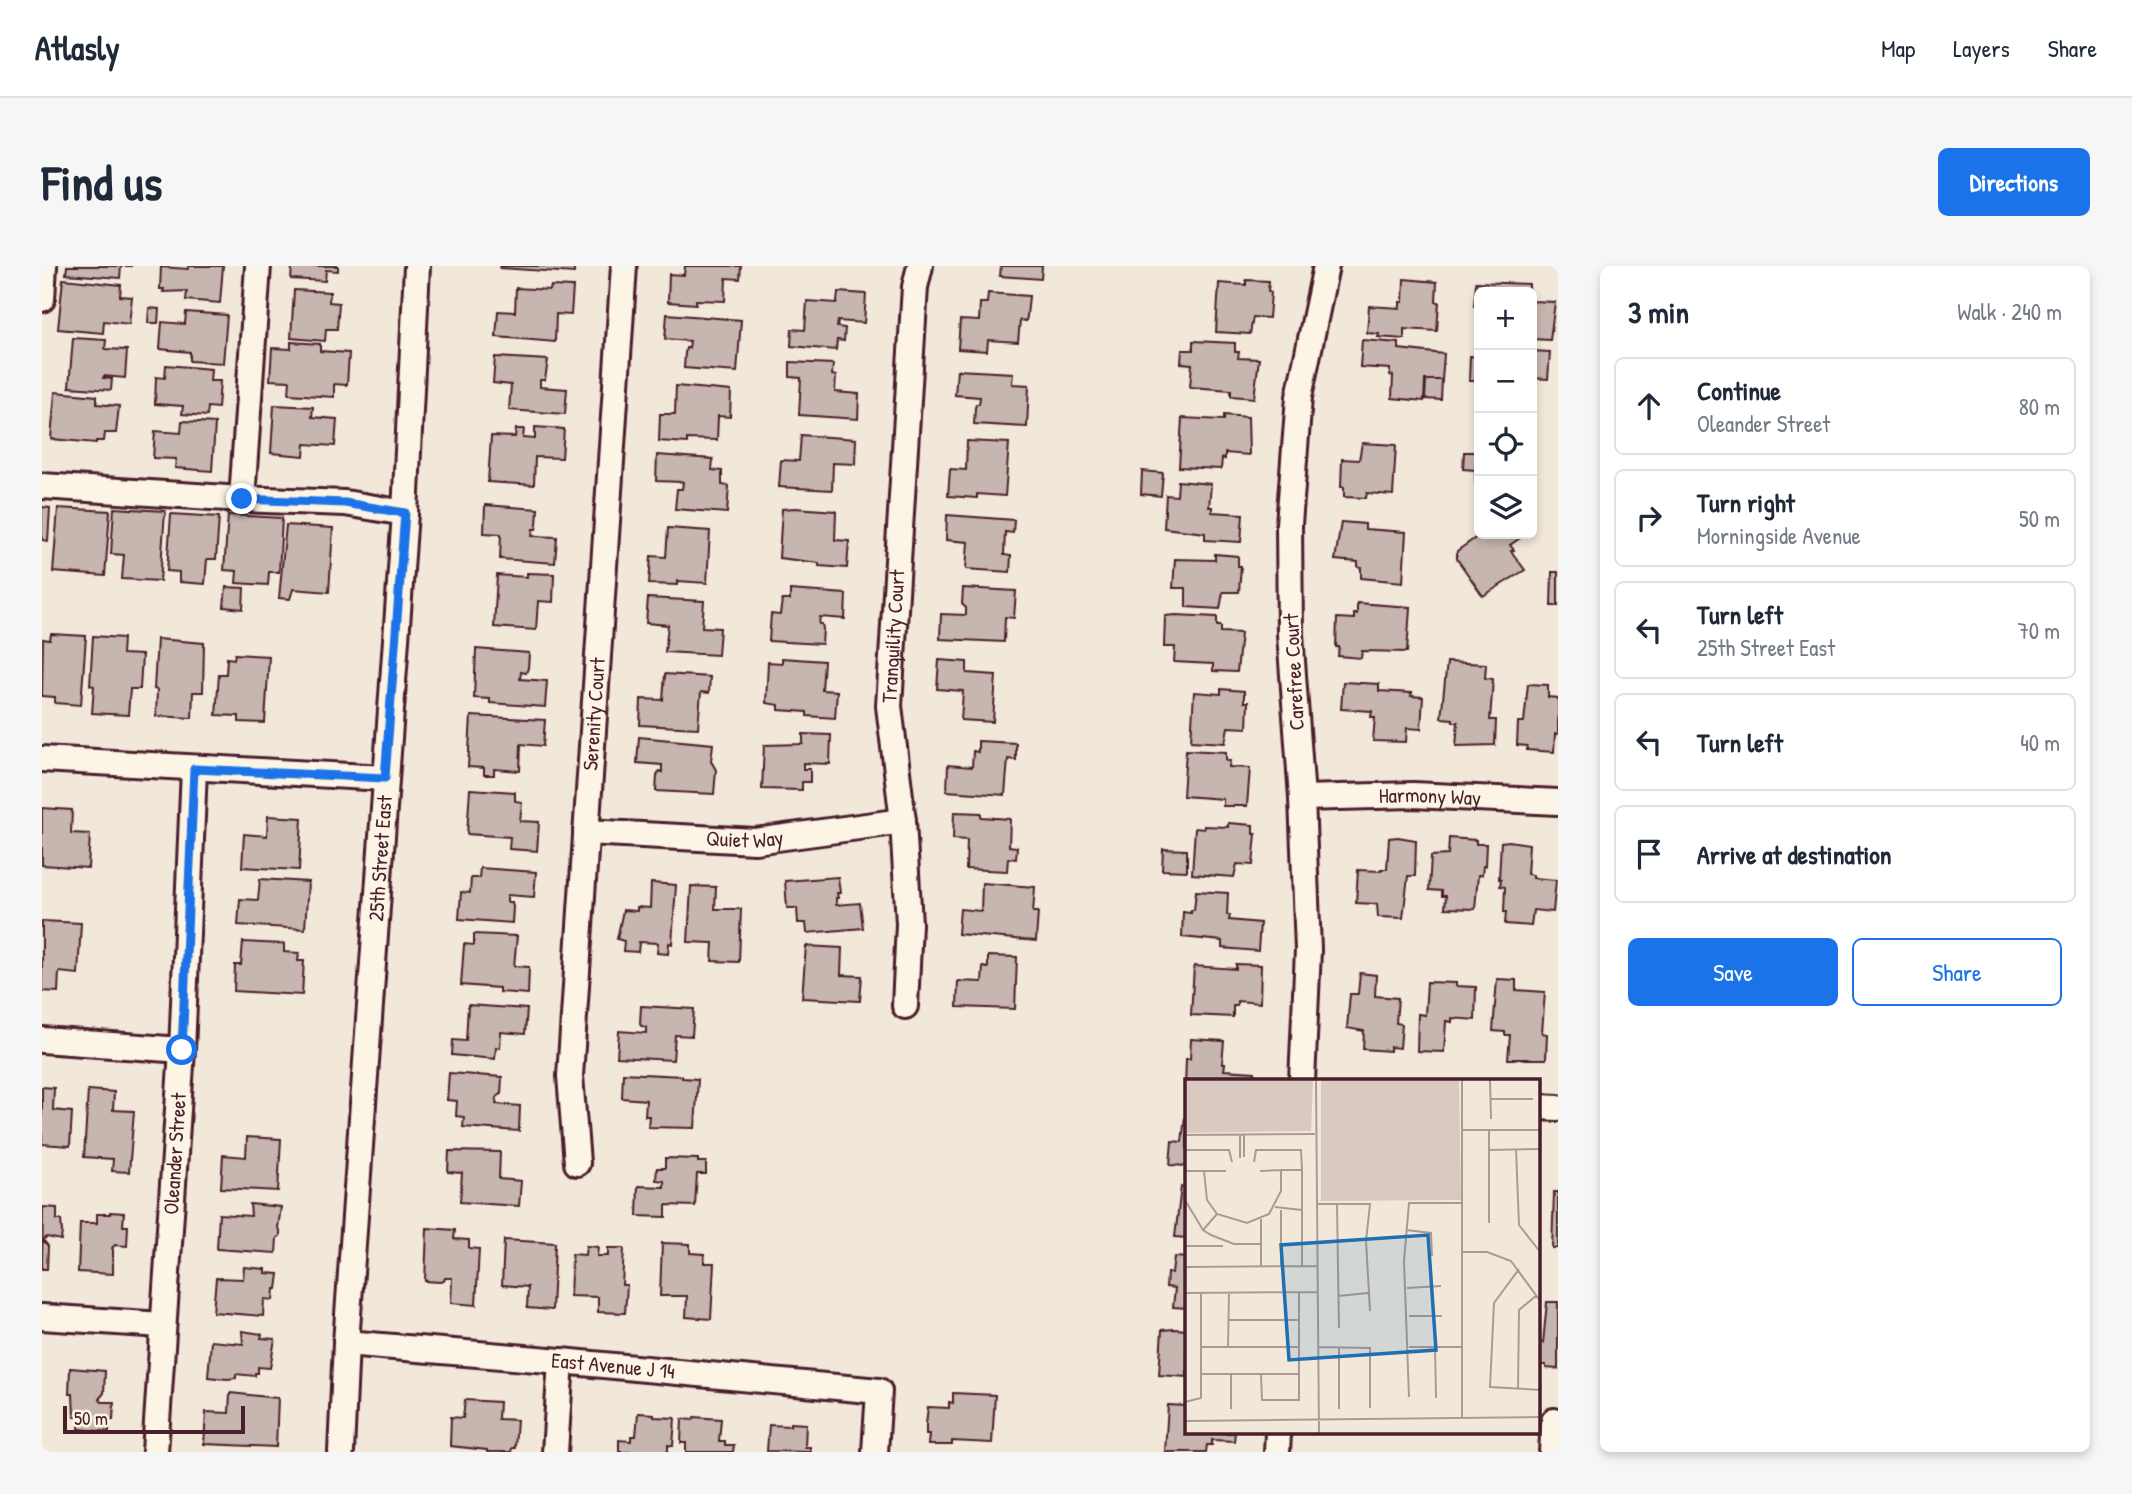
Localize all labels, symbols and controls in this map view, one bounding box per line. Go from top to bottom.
text: Atlasly [35,26,120,70]
text: Map [1881,32,1915,64]
text: Layers [1953,32,2010,64]
text: Share [2048,32,2097,64]
button: Directions [1938,148,2090,216]
text: Find us [42,149,162,215]
map controls [1474,287,1537,539]
button: + [1474,287,1537,350]
text: 3 min [1628,292,1689,332]
text: Walk · 240 m [1957,296,2062,327]
button: − [1474,350,1537,413]
text: Continue [1697,373,1781,408]
icon: ahead [1630,387,1668,425]
text: 80 m [2019,391,2060,422]
text: Oleander Street [1697,408,1830,439]
button: locate [1474,413,1537,476]
button: layers [1474,476,1537,539]
route end [226,483,257,514]
text: Turn right [1697,485,1795,520]
icon: right [1630,499,1668,537]
text: 50 m [2019,503,2060,534]
text: Morningside Avenue [1697,520,1861,551]
street label: Tranquility Court [874,568,911,704]
text: Turn left [1697,597,1783,632]
icon: left [1630,611,1668,649]
street label: Carefree Court [1276,612,1311,731]
text: 70 m [2017,615,2060,646]
text: 25th Street East [1697,632,1835,663]
street label: Serenity Court [575,656,612,772]
icon: left [1630,723,1668,761]
text: Turn left [1697,725,1783,760]
text: 40 m [2020,727,2060,758]
street label: Harmony Way [1378,780,1482,812]
street label: 25th Street East [361,794,399,922]
street label: Quiet Way [705,822,785,855]
icon: arrive [1630,835,1668,873]
text: Arrive at destination [1697,837,1892,872]
button: Save [1628,938,1838,1006]
button: Share [1852,938,2062,1006]
route start [166,1034,197,1065]
inset map [1185,1079,1540,1434]
street label: Oleander Street [156,1091,193,1215]
street label: East Avenue J 14 [550,1345,676,1386]
scale bar [63,1403,245,1435]
text: 50 m [74,1405,108,1431]

